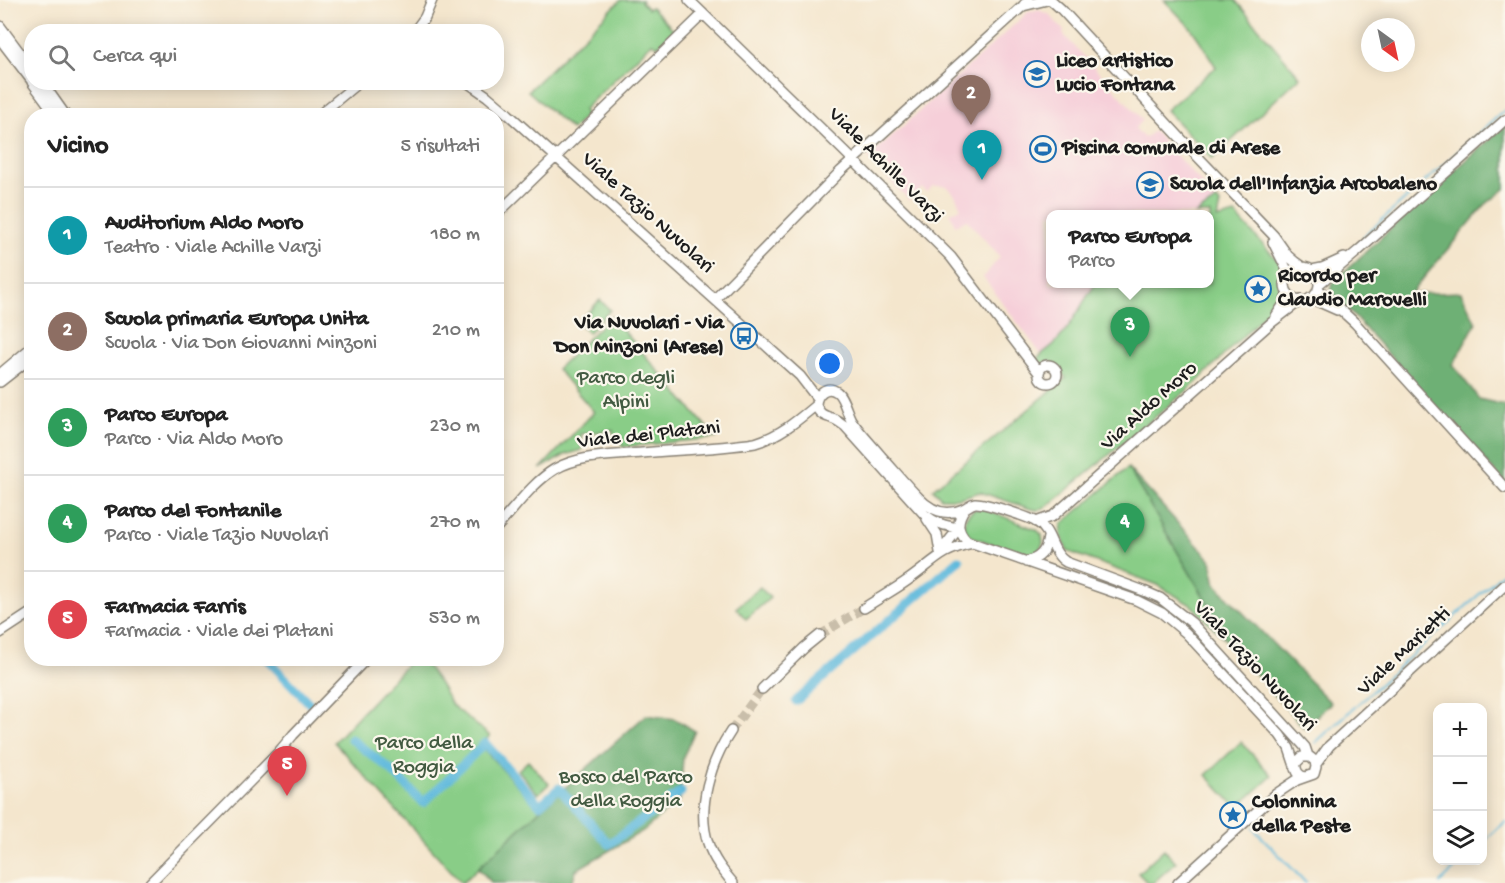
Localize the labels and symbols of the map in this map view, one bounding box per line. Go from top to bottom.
north arrow [1361,18,1415,72]
place label: Liceo artistico Lucio Fontana [1056,50,1176,99]
school or university icon: Liceo artistico Lucio Fontana [1022,59,1052,89]
pin: 2 [952,76,990,125]
street label: Viale Achille Varzi [821,102,948,229]
pin: 1 [962,130,1002,180]
sports icon: Piscina comunale di Arese [1028,134,1058,164]
place label: Piscina comunale di Arese [1061,137,1281,162]
street label: Viale Tazio Nuvolari [575,147,718,280]
school or university icon: Scuola dell'Infanzia Arcobaleno [1135,170,1165,200]
place label: Scuola dell'Infanzia Arcobaleno [1170,173,1437,198]
place label: Ricordo per Claudio Marovelli [1277,265,1427,314]
place icon: Ricordo per Claudio Marovelli [1243,274,1273,304]
pin: 3 [1110,308,1150,357]
place label: Via Nuvolari - Via Don Minzoni (Arese) [553,312,725,361]
bus stop icon: Via Nuvolari - Via Don Minzoni (Arese) [729,321,759,351]
your location [815,349,844,378]
street label: Via Aldo Moro [1096,357,1204,458]
park label: Parco degli Alpini [576,367,675,416]
street label: Viale dei Platani [575,416,722,456]
pin: 4 [1106,504,1144,553]
street label: Viale Tazio Nuvolari [1186,596,1321,738]
street label: Viale Marietti [1352,602,1457,702]
park label: Parco della Roggia [374,732,474,781]
pin: 5 [268,746,306,796]
park label: Bosco del Parco della Roggia [558,766,693,815]
place label: Colonnina della Peste [1251,791,1352,840]
place icon: Colonnina della Peste [1218,800,1248,830]

